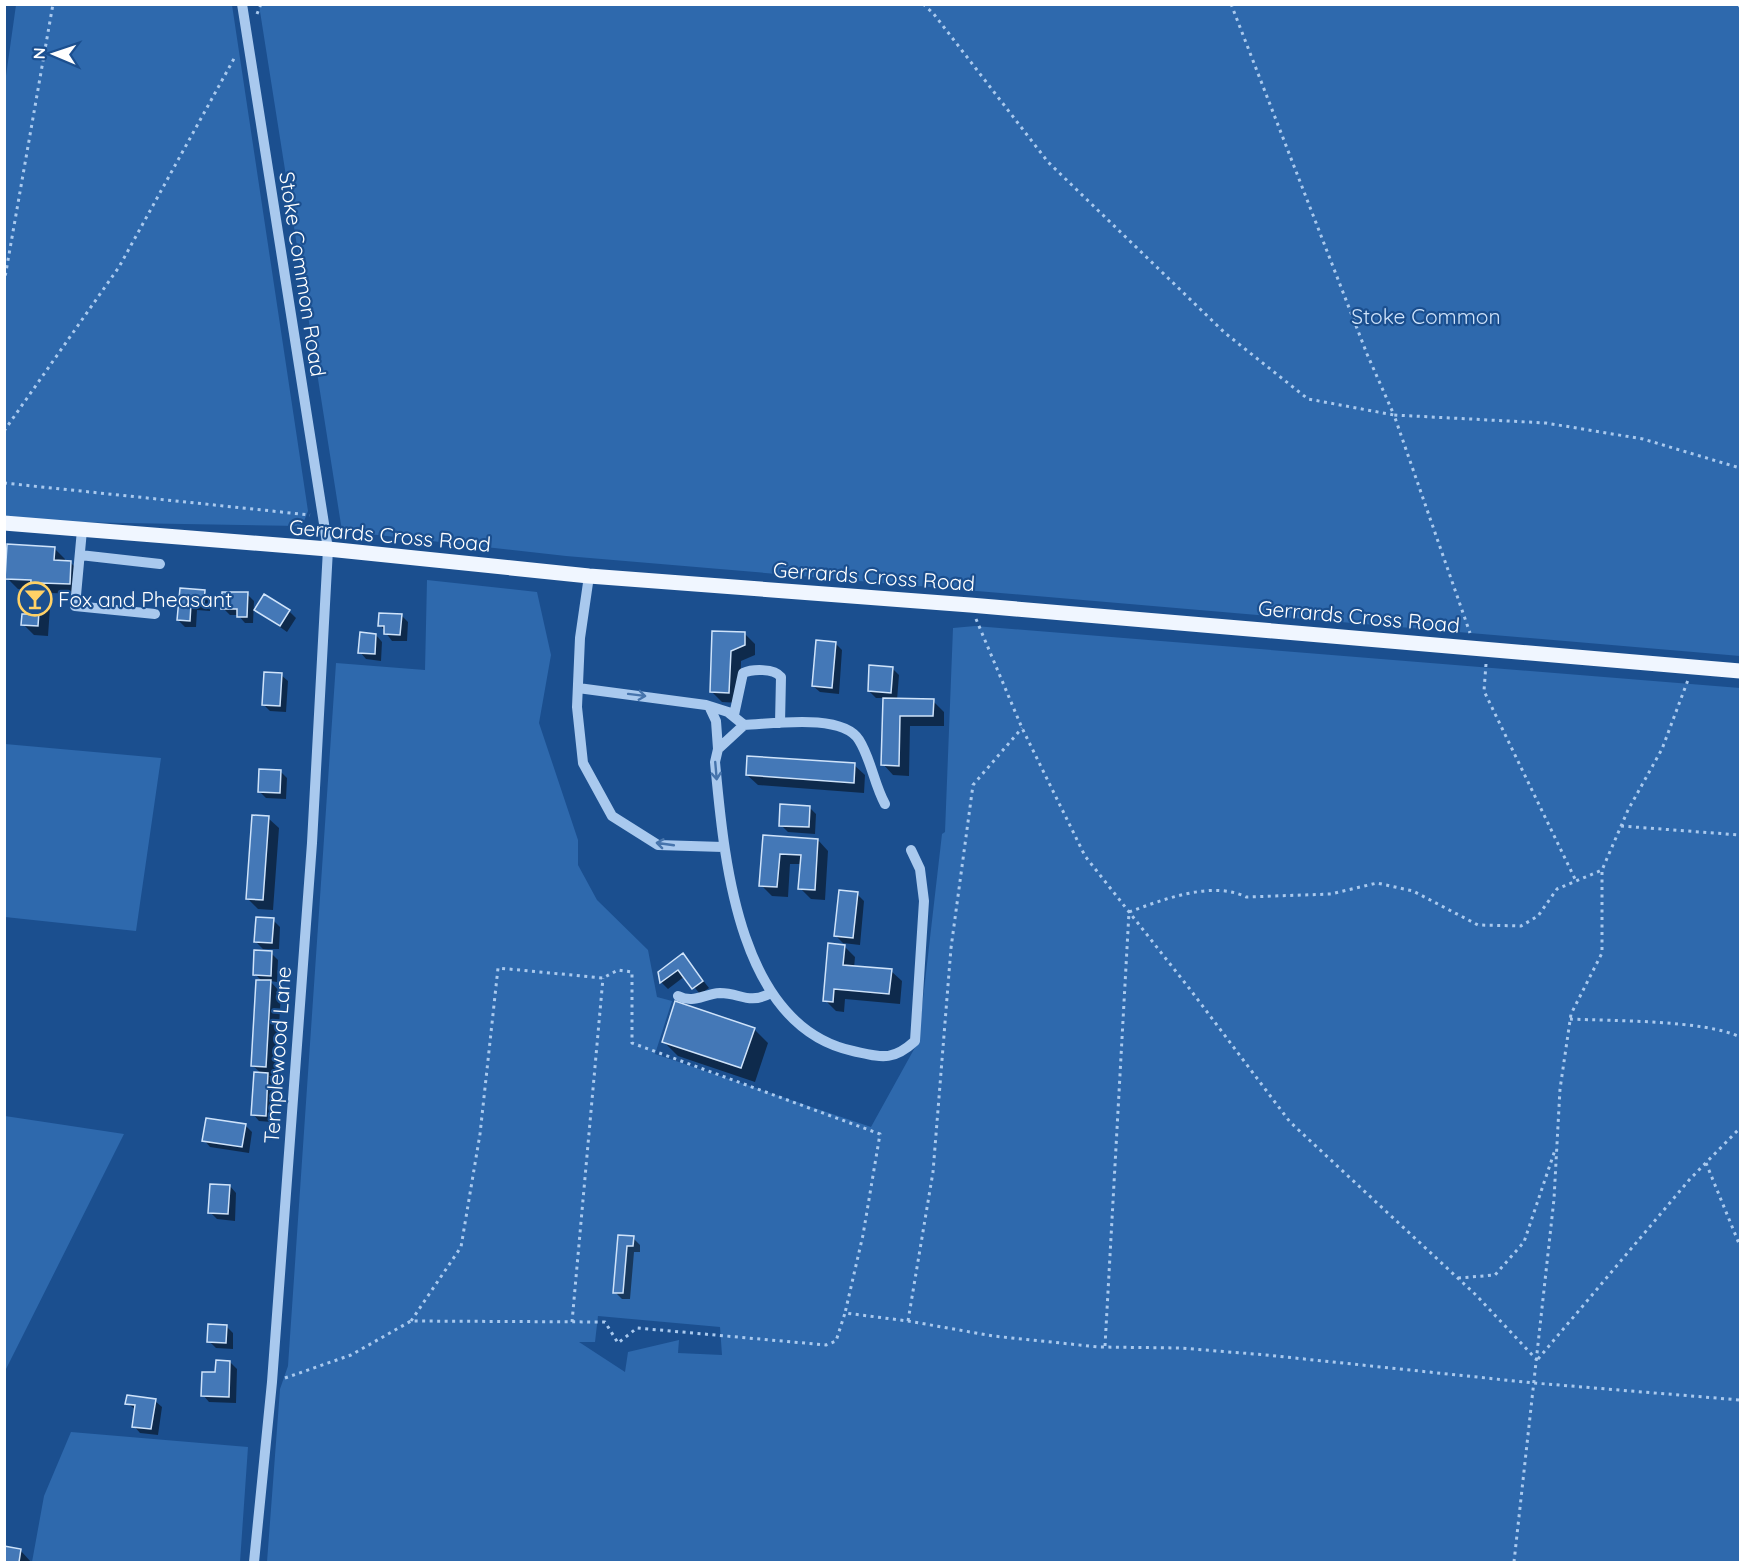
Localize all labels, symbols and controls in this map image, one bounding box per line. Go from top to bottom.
north arrow [24,24,84,84]
text: N [29,47,49,60]
street label: Stoke Common Road [274,170,332,378]
park label: Stoke Common [1351,303,1501,329]
street label: Gerrards Cross Road [288,513,492,557]
street label: Gerrards Cross Road [772,556,976,596]
bar icon: Fox and Pheasant [17,581,53,617]
place label: Fox and Pheasant [58,586,232,612]
street label: Gerrards Cross Road [1257,594,1461,638]
one-way arrow [626,690,646,701]
one-way arrow [711,760,722,780]
one-way arrow [656,839,675,850]
street label: Templewood Lane [258,965,296,1145]

